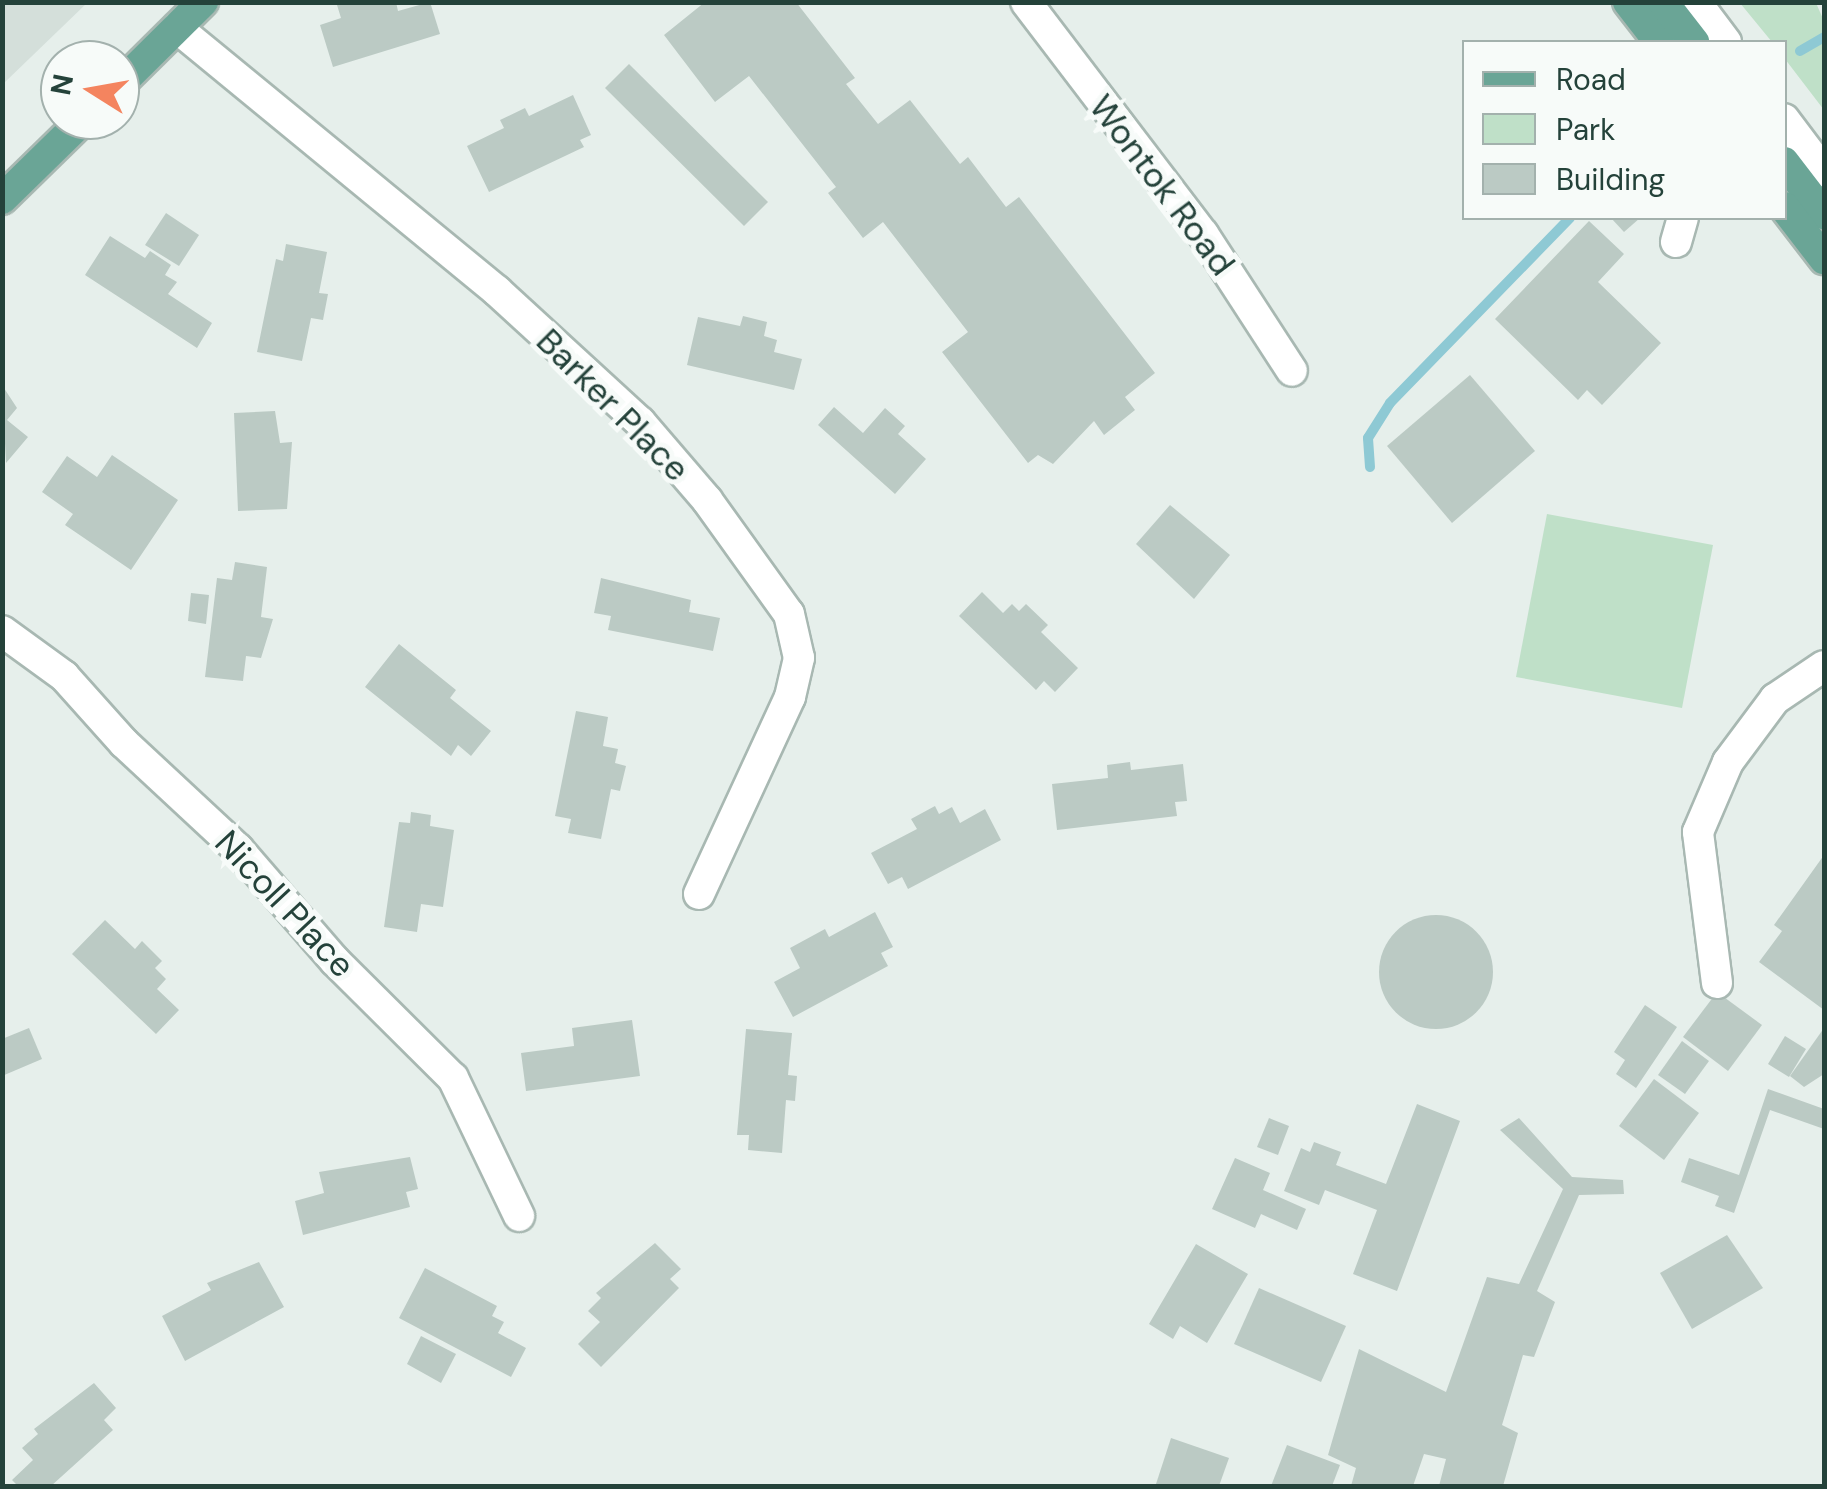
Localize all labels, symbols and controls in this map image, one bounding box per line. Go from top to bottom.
north arrow [40,40,140,140]
legend [1462,40,1787,220]
text: Road [1556,60,1626,99]
text: N [42,71,82,98]
street label: Wontok Road [1080,86,1244,284]
text: Park [1556,110,1615,149]
text: Building [1556,160,1665,199]
street label: Barker Place [528,320,698,490]
street label: Nicoll Place [206,822,364,986]

